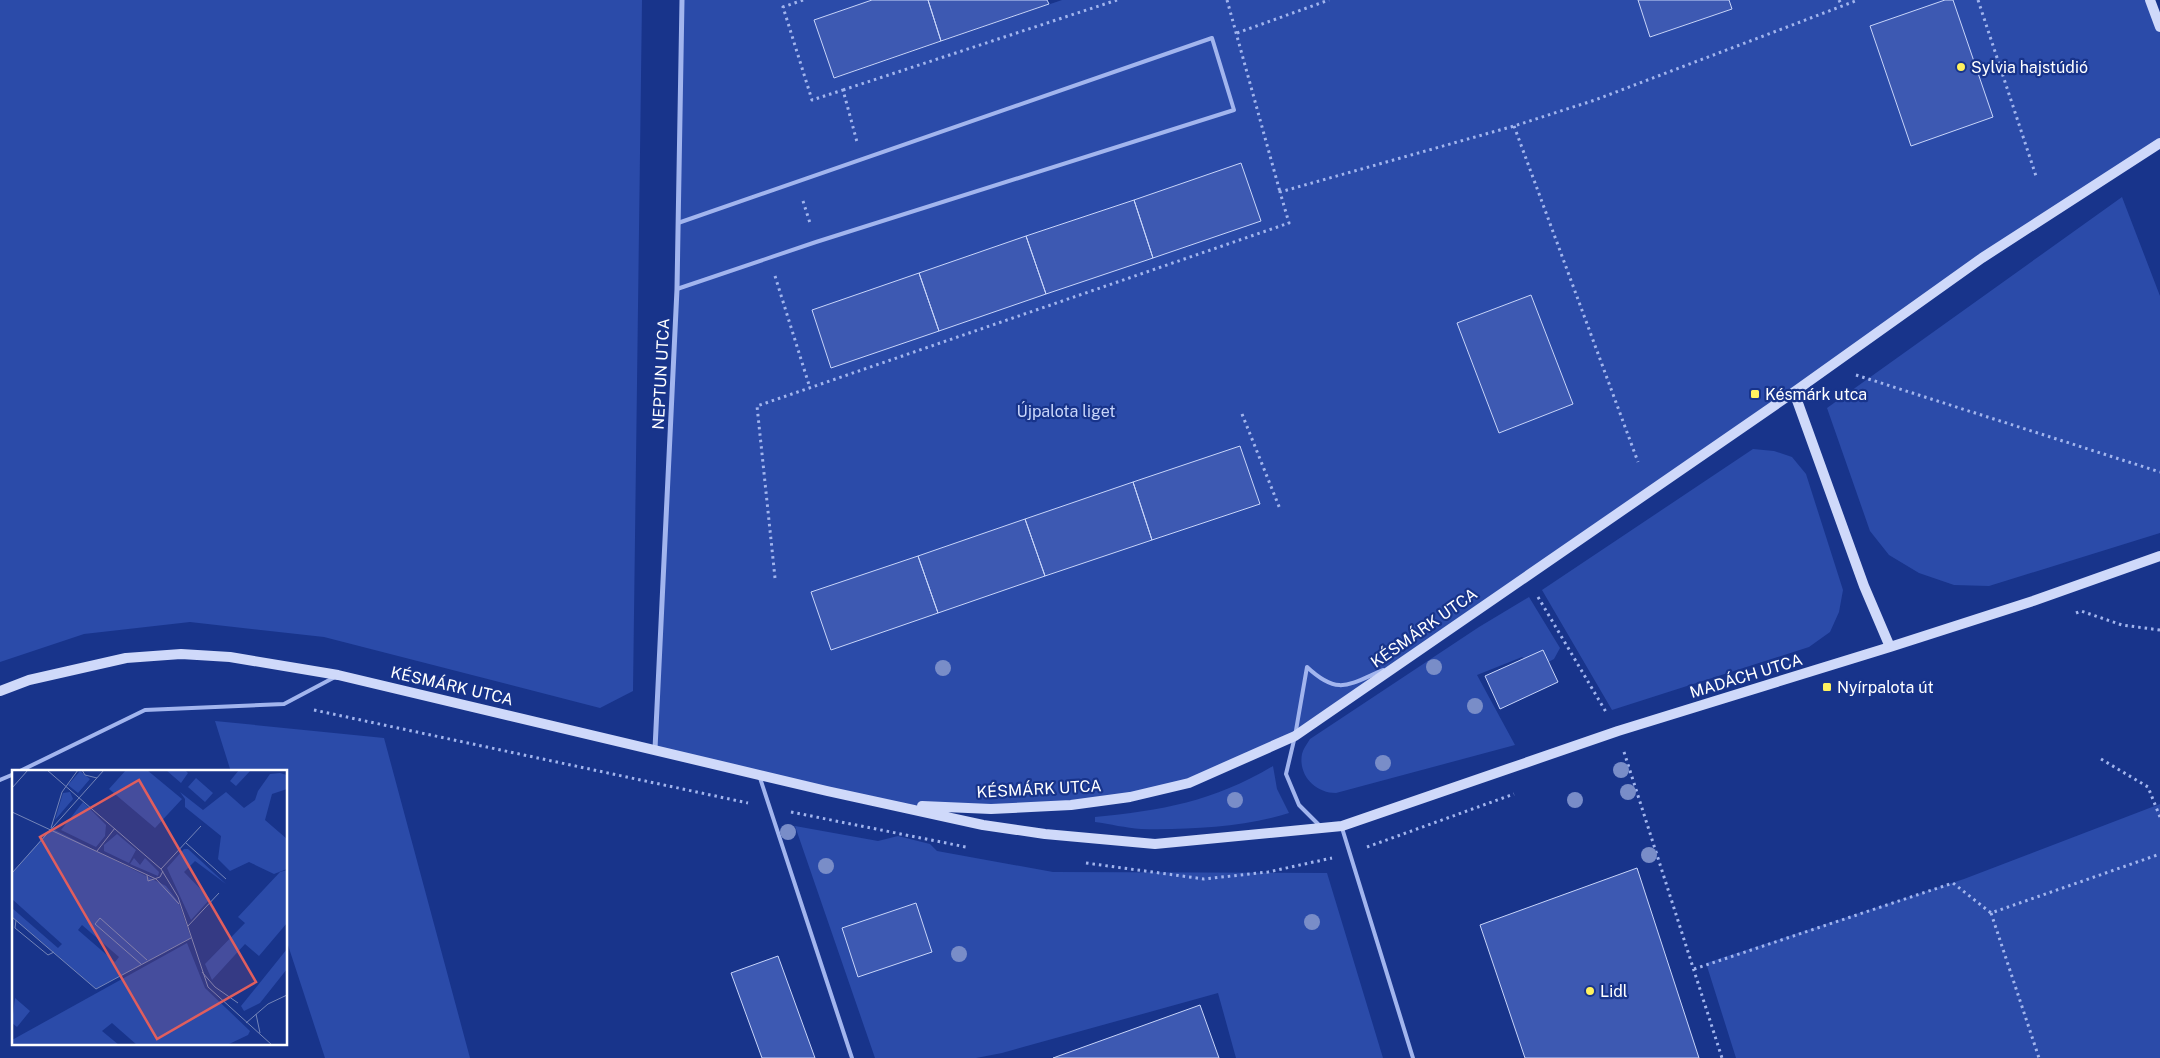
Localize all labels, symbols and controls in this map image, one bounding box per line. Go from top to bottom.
place label: Sylvia hajstúdió [1971,58,2088,77]
marker: Sylvia hajstúdió [1955,61,1967,73]
street label: NEPTUN UTCA [649,318,673,430]
place label: Késmárk utca [1765,385,1867,404]
marker: Késmárk utca [1749,388,1761,400]
park label: Újpalota liget [1016,401,1116,421]
street label: KÉSMÁRK UTCA [1367,583,1481,672]
street label: MADÁCH UTCA [1687,649,1805,702]
street label: KÉSMÁRK UTCA [389,662,515,709]
place label: Nyírpalota út [1837,678,1934,697]
marker: Nyírpalota út [1821,681,1833,693]
inset map [12,770,288,1046]
street label: KÉSMÁRK UTCA [976,775,1102,802]
place label: Lidl [1600,982,1628,1001]
marker: Lidl [1584,985,1596,997]

